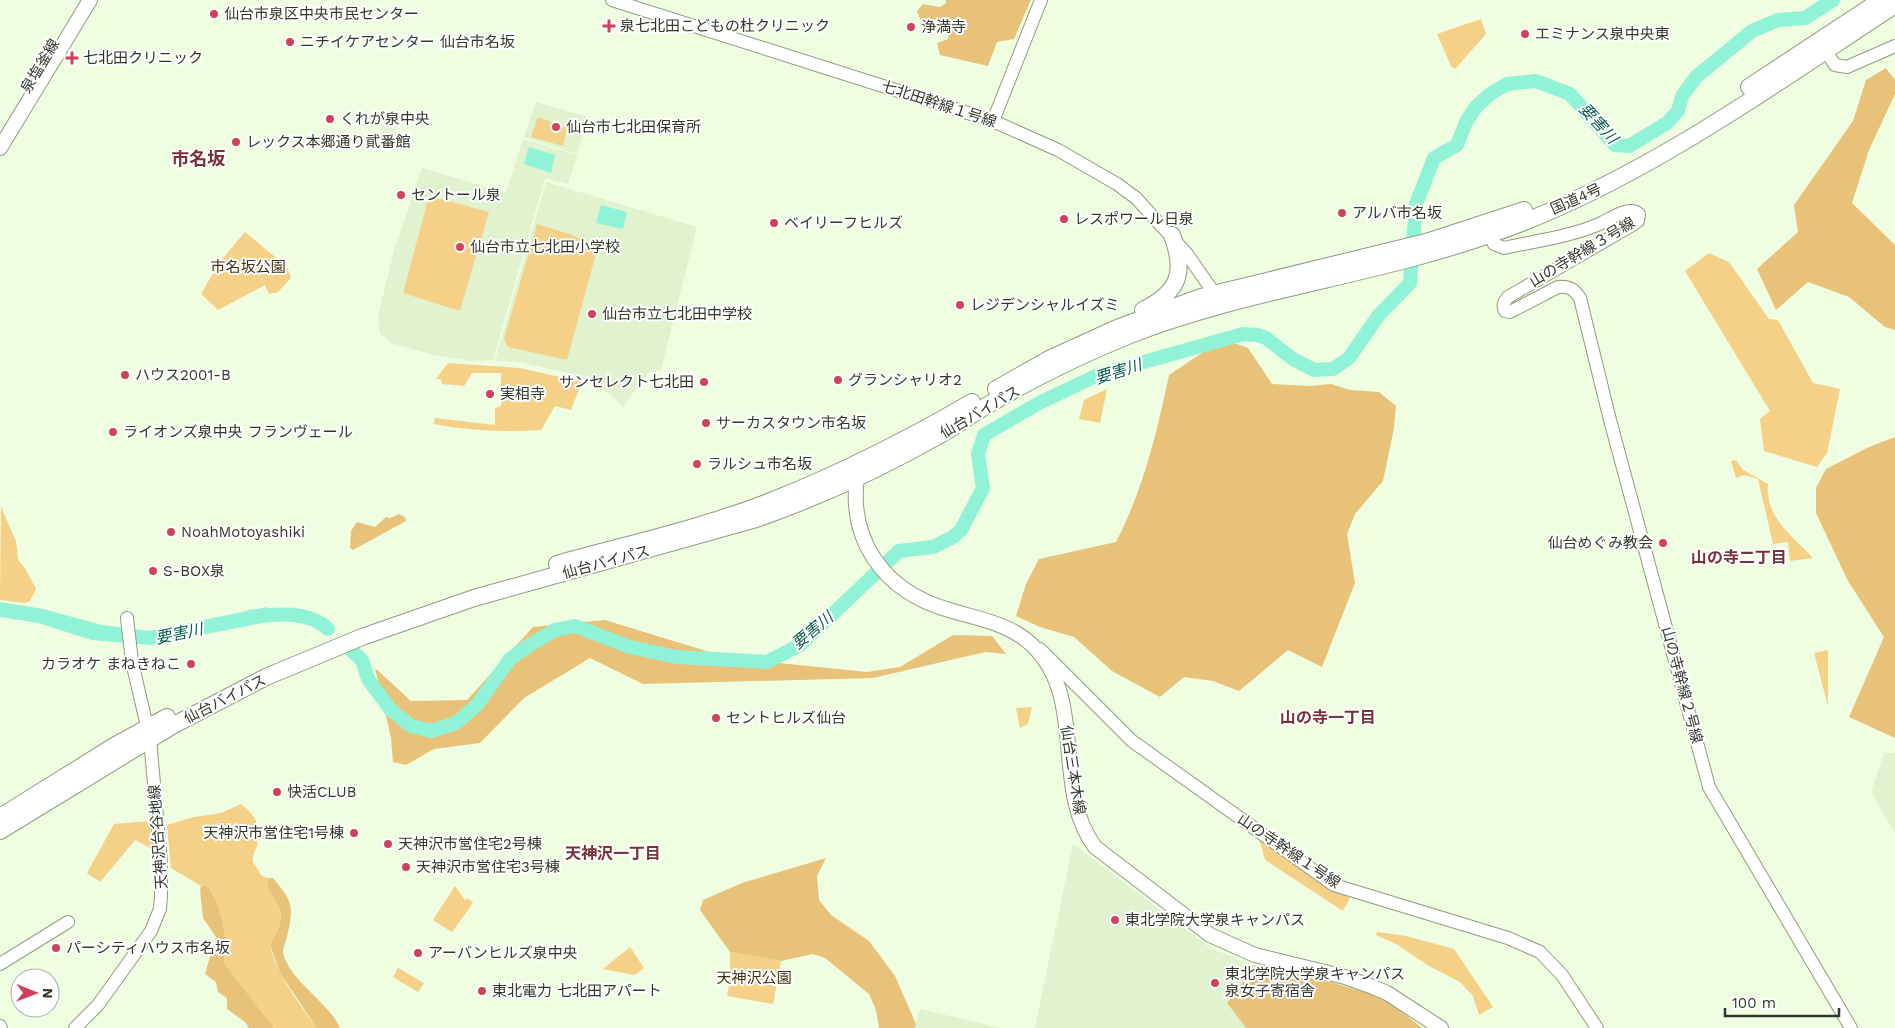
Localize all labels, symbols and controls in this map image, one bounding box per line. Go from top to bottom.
place label: 仙台市泉区中央市民センター [224,5,419,23]
marker: 仙台市泉区中央市民センター [208,8,220,20]
place label: 泉七北田こどもの杜クリニック [620,17,830,35]
place label: 浄満寺 [921,18,966,36]
marker: 泉七北田こどもの杜クリニック [602,19,616,33]
marker: 浄満寺 [905,21,917,33]
place label: エミナンス泉中央東 [1535,25,1670,43]
marker: エミナンス泉中央東 [1519,28,1531,40]
place label: ニチイケアセンター 仙台市名坂 [300,33,515,51]
street label: 泉塩釜線 [17,36,63,96]
marker: ニチイケアセンター 仙台市名坂 [284,36,296,48]
place label: 七北田クリニック [83,49,203,67]
marker: 七北田クリニック [65,51,79,65]
street label: 七北田幹線１号線 [879,77,999,131]
water label: 要害川 [1575,99,1623,149]
place label: くれが泉中央 [340,110,430,128]
marker: くれが泉中央 [324,113,336,125]
place label: 仙台市七北田保育所 [566,118,701,136]
marker: 仙台市七北田保育所 [550,121,562,133]
place label: レックス本郷通り貮番館 [246,133,411,151]
marker: レックス本郷通り貮番館 [230,136,242,148]
district label: 市名坂 [171,148,226,169]
street label: 国道4号 [1548,180,1604,218]
place label: セントール泉 [411,186,501,204]
marker: セントール泉 [395,189,407,201]
place label: アルバ市名坂 [1352,204,1442,222]
marker: アルバ市名坂 [1336,207,1348,219]
place label: レスポワール日泉 [1074,210,1194,228]
marker: レスポワール日泉 [1058,213,1070,225]
street label: 山の寺幹線３号線 [1526,213,1638,291]
place label: ベイリーフヒルズ [784,214,903,232]
marker: ベイリーフヒルズ [768,217,780,229]
place label: 仙台市立七北田小学校 [470,238,620,256]
marker: 仙台市立七北田小学校 [454,241,466,253]
park label: 市名坂公園 [210,258,286,276]
place label: レジデンシャルイズミ [970,296,1120,314]
marker: レジデンシャルイズミ [954,299,966,311]
place label: 仙台市立七北田中学校 [602,305,752,323]
marker: 仙台市立七北田中学校 [586,308,598,320]
water label: 要害川 [1092,354,1146,388]
place label: ハウス2001-B [135,366,231,384]
marker: ハウス2001-B [119,369,131,381]
place label: グランシャリオ2 [848,371,962,389]
place label: サンセレクト七北田 [559,373,694,391]
marker: グランシャリオ2 [832,374,844,386]
marker: サンセレクト七北田 [698,376,710,388]
street label: 仙台バイパス [937,382,1023,442]
place label: 実相寺 [500,385,545,403]
marker: 実相寺 [484,388,496,400]
place label: サーカスタウン市名坂 [716,414,866,432]
marker: サーカスタウン市名坂 [700,417,712,429]
place label: ライオンズ泉中央 フランヴェール [123,423,353,441]
marker: ライオンズ泉中央 フランヴェール [107,426,119,438]
place label: ラルシュ市名坂 [707,455,812,473]
marker: ラルシュ市名坂 [691,458,703,470]
place label: NoahMotoyashiki [181,523,305,541]
marker: NoahMotoyashiki [165,526,177,538]
place label: 仙台めぐみ教会 [1548,534,1653,552]
marker: 仙台めぐみ教会 [1657,537,1669,549]
street label: 仙台バイパス [560,542,652,582]
district label: 山の寺二丁目 [1691,548,1787,567]
place label: S-BOX泉 [163,562,225,580]
marker: S-BOX泉 [147,565,159,577]
water label: 要害川 [788,606,838,653]
water label: 要害川 [154,619,207,648]
street label: 山の寺幹線２号線 [1658,625,1706,745]
place label: カラオケ まねきねこ [41,655,181,673]
marker: カラオケ まねきねこ [185,658,197,670]
street label: 仙台バイパス [181,671,269,727]
district label: 山の寺一丁目 [1280,708,1376,727]
place label: セントヒルズ仙台 [726,709,846,727]
marker: セントヒルズ仙台 [710,712,722,724]
street label: 仙台三本木線 [1057,724,1089,816]
place label: 快活CLUB [287,783,356,801]
street label: 天神沢台谷地線 [145,784,171,890]
marker: 快活CLUB [271,786,283,798]
street label: 山の寺幹線１号線 [1234,810,1344,892]
place label: 天神沢市営住宅1号棟 [203,824,344,842]
marker: 天神沢市営住宅1号棟 [348,827,360,839]
place label: 天神沢市営住宅2号棟 [398,835,542,853]
marker: 天神沢市営住宅2号棟 [382,838,394,850]
district label: 天神沢一丁目 [565,844,661,863]
place label: 天神沢市営住宅3号棟 [416,858,560,876]
marker: 天神沢市営住宅3号棟 [400,861,412,873]
place label: 東北学院大学泉キャンパス [1125,911,1305,929]
marker: 東北学院大学泉キャンパス [1109,914,1121,926]
place label: パーシティハウス市名坂 [66,939,230,957]
marker: パーシティハウス市名坂 [50,942,62,954]
place label: アーバンヒルズ泉中央 [428,944,578,962]
marker: アーバンヒルズ泉中央 [412,947,424,959]
place label: 東北学院大学泉キャンパス 泉女子寄宿舎 [1225,965,1405,1000]
north arrow [10,968,60,1018]
park label: 天神沢公園 [716,969,792,987]
marker: 東北学院大学泉キャンパス 泉女子寄宿舎 [1209,977,1221,989]
place label: 東北電力 七北田アパート [492,982,662,1000]
marker: 東北電力 七北田アパート [476,985,488,997]
scale bar [1725,986,1839,1018]
text: N [40,988,56,999]
text: 100 m [1732,994,1776,1012]

